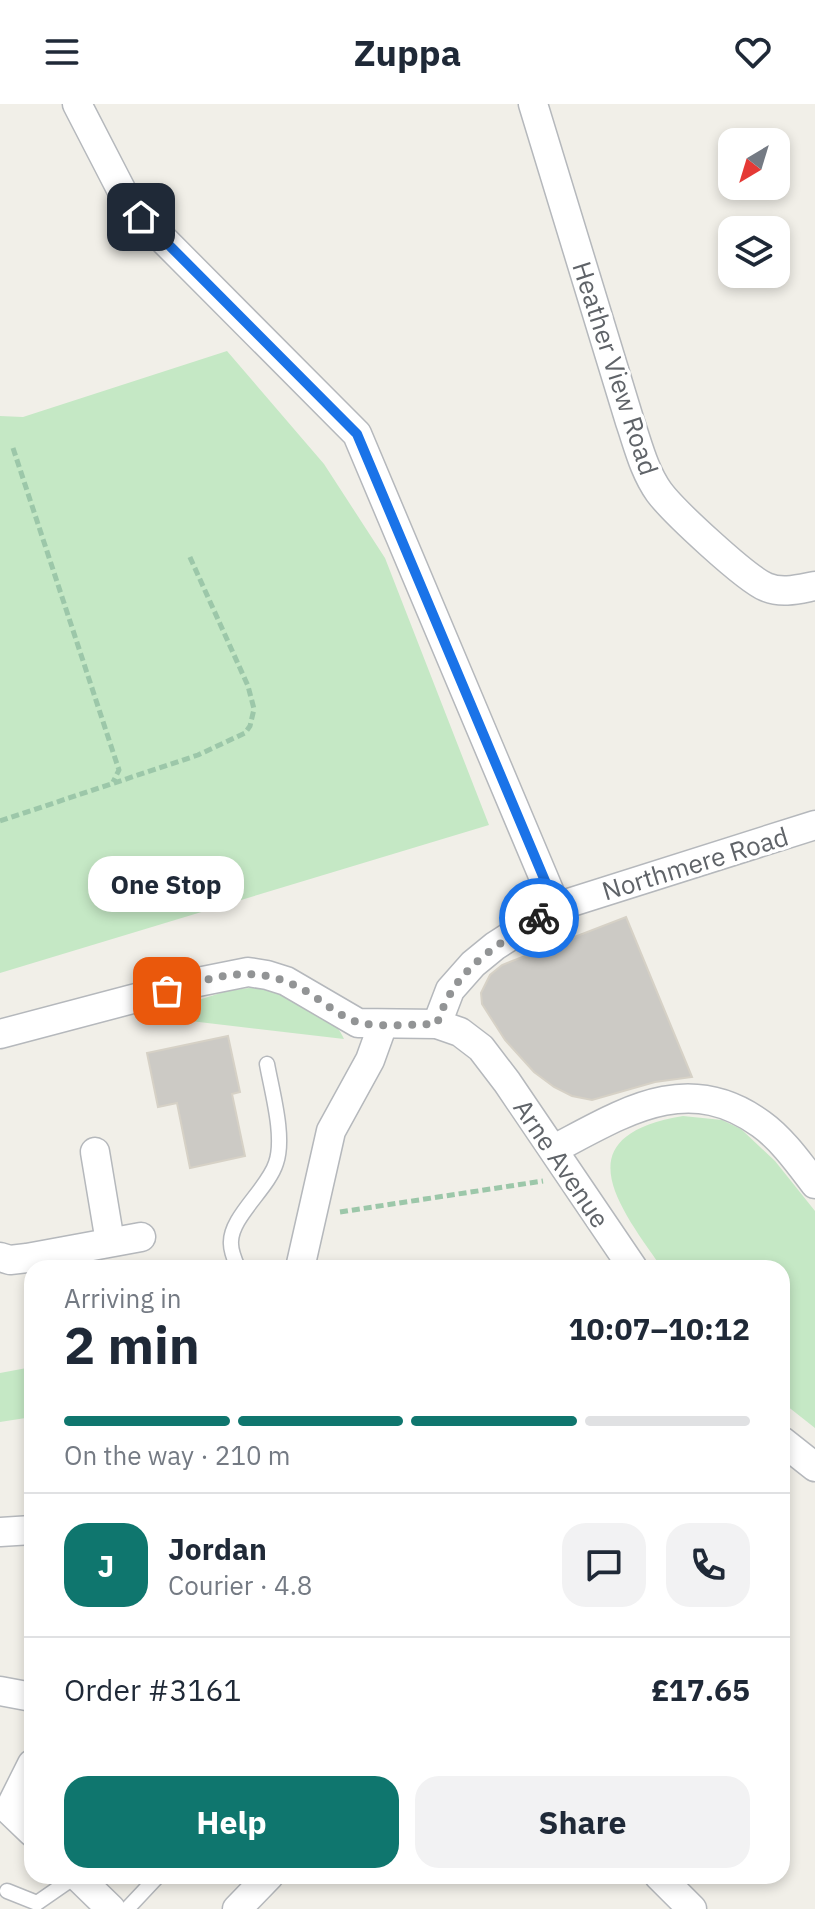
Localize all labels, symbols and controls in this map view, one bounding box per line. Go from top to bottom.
text: Zuppa [354,29,461,76]
icon: menu [40,30,84,74]
icon: heart [731,30,775,74]
north arrow [718,128,790,200]
map controls [718,128,790,288]
pin [107,183,175,251]
icon: home [119,195,163,239]
button: layers [718,216,790,288]
street label: Heather View Road [565,257,667,479]
street label: Northmere Road [598,819,792,907]
callout: One Stop [89,855,245,911]
text: One Stop [110,867,222,901]
courier [499,878,579,958]
icon: bike [517,896,561,940]
pin [133,957,201,1025]
icon: bag [145,969,189,1013]
street label: Arne Avenue [506,1092,618,1234]
text: Arriving in [64,1281,181,1315]
text: 10:07–10:12 [569,1309,750,1348]
text: 2 min [64,1311,200,1378]
text: On the way · 210 m [64,1438,290,1472]
button: chat [562,1523,646,1607]
button: phone [666,1523,750,1607]
text: Jordan [168,1529,267,1568]
text: J [98,1546,114,1585]
text: Courier · 4.8 [168,1568,312,1602]
text: Order #3161 [64,1670,241,1709]
text: £17.65 [651,1670,750,1709]
button: Help [64,1776,399,1868]
button: Share [415,1776,750,1868]

